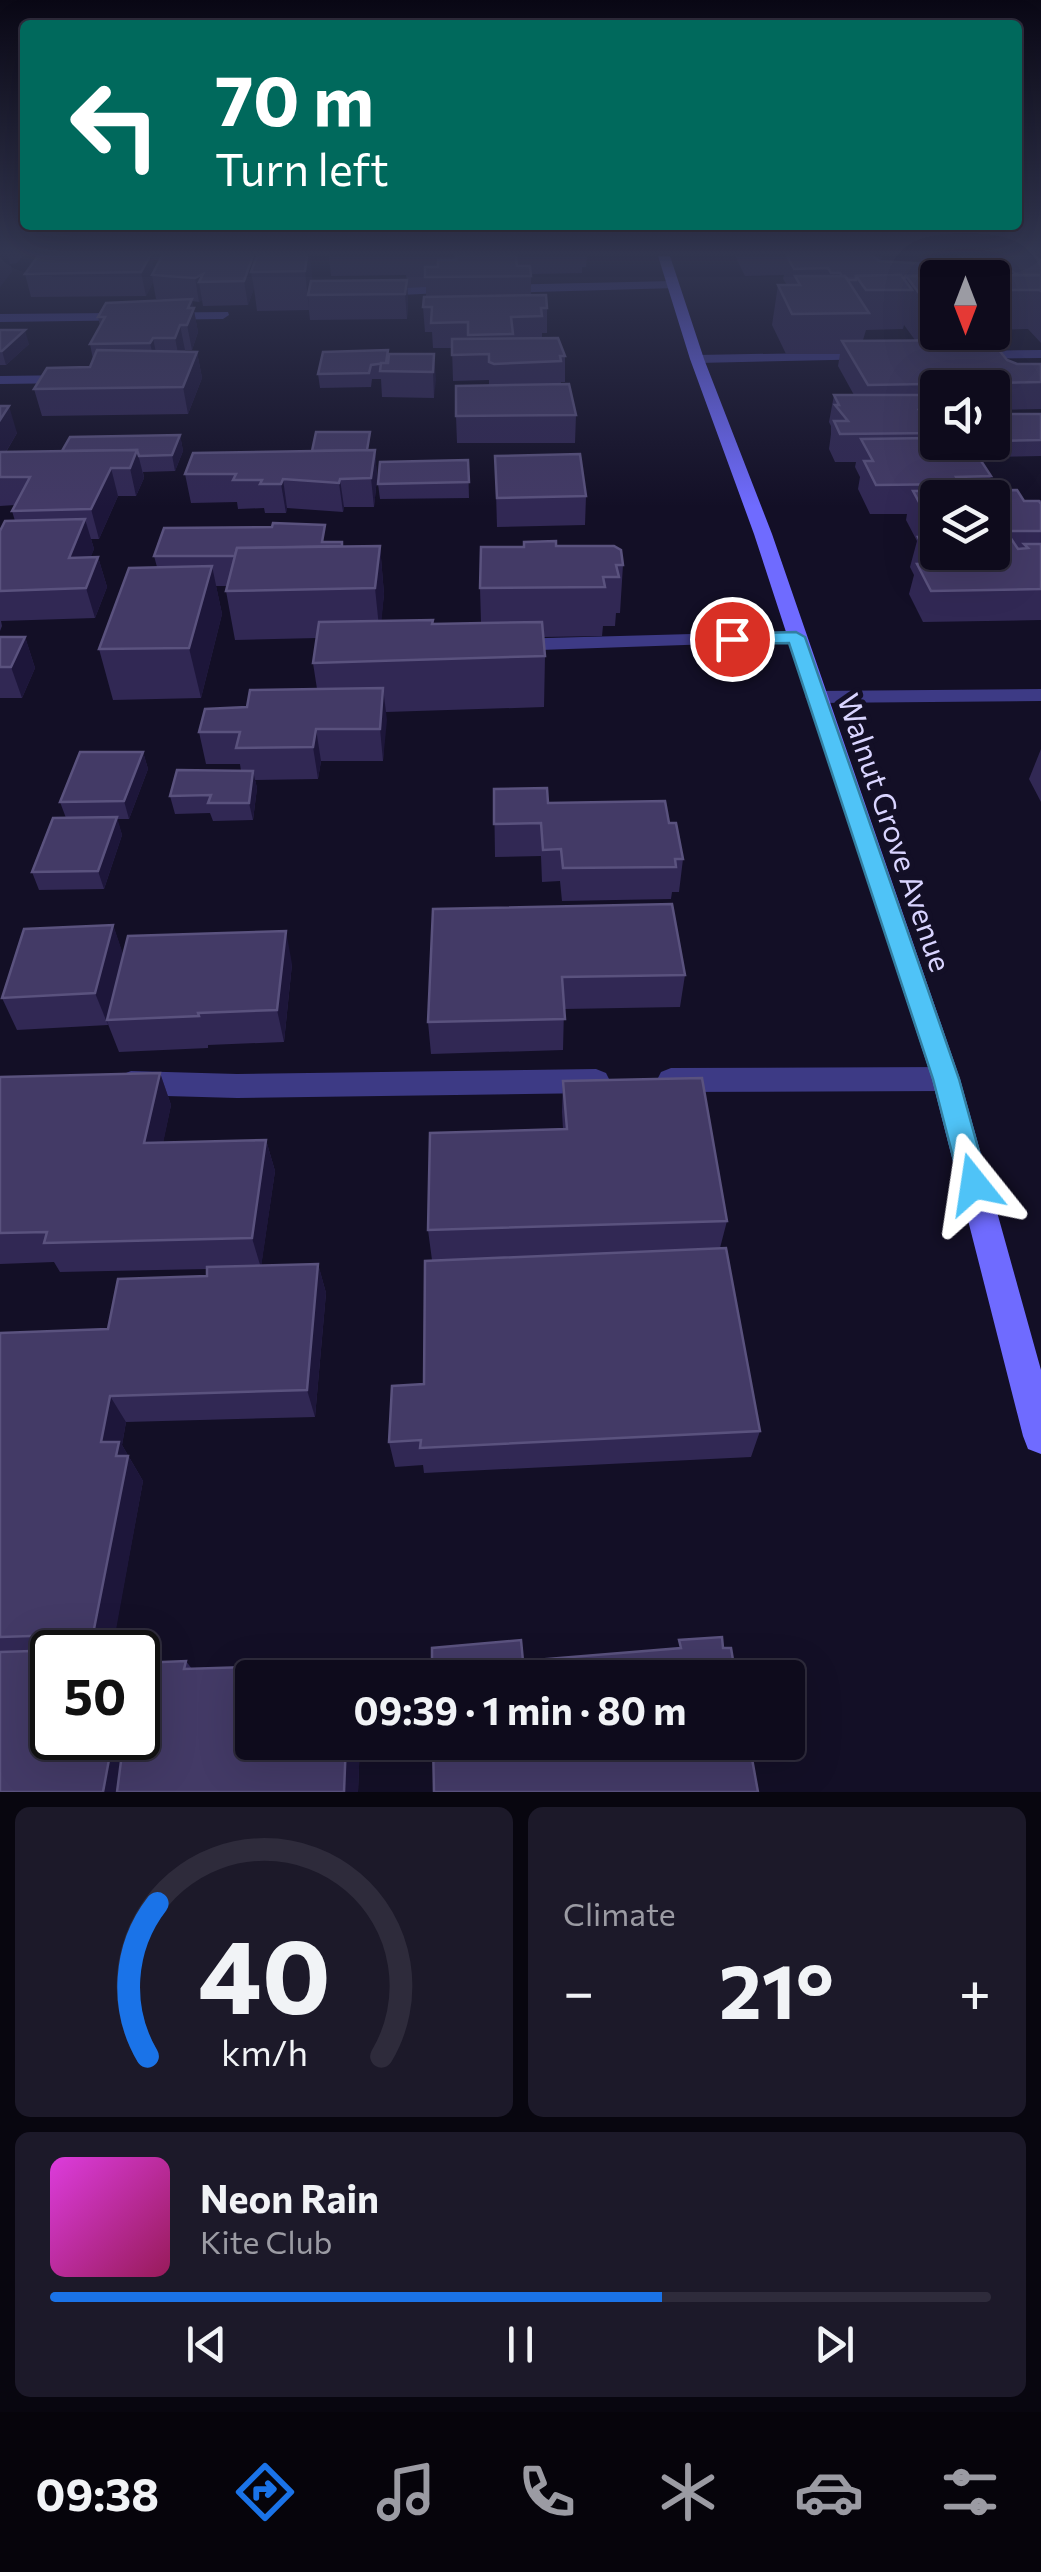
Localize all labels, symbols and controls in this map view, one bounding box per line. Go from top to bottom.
text: 70 m [215,55,374,140]
icon: left [50,60,180,190]
text: Turn left [215,140,389,195]
north arrow [920,260,1010,350]
map controls [920,260,1010,570]
button: sound [920,370,1010,460]
button: layers [920,480,1010,570]
pin [690,597,775,682]
icon: arrive [705,612,760,667]
street label: Walnut Grove Avenue [831,688,961,976]
position arrow [922,1132,1026,1236]
speed limit sign: 50 [30,1630,160,1760]
text: 09:39 · 1 min · 80 m [354,1686,686,1733]
text: Climate [563,1893,676,1933]
text: 40 [198,1908,330,2035]
text: 21° [719,1943,834,2034]
text: − [563,1956,594,2023]
text: + [959,1956,991,2023]
text: km/h [221,2030,307,2073]
text: Neon Rain [200,2174,379,2221]
text: Kite Club [200,2221,332,2261]
icon: previous [179,2317,234,2372]
icon: pause [493,2317,548,2372]
icon: next [807,2317,862,2372]
icon: directions [230,2457,300,2527]
icon: music [371,2457,441,2527]
icon: phone [512,2457,582,2527]
icon: climate [653,2457,723,2527]
icon: car [794,2457,864,2527]
icon: filters [935,2457,1005,2527]
text: 09:38 [36,2465,159,2520]

